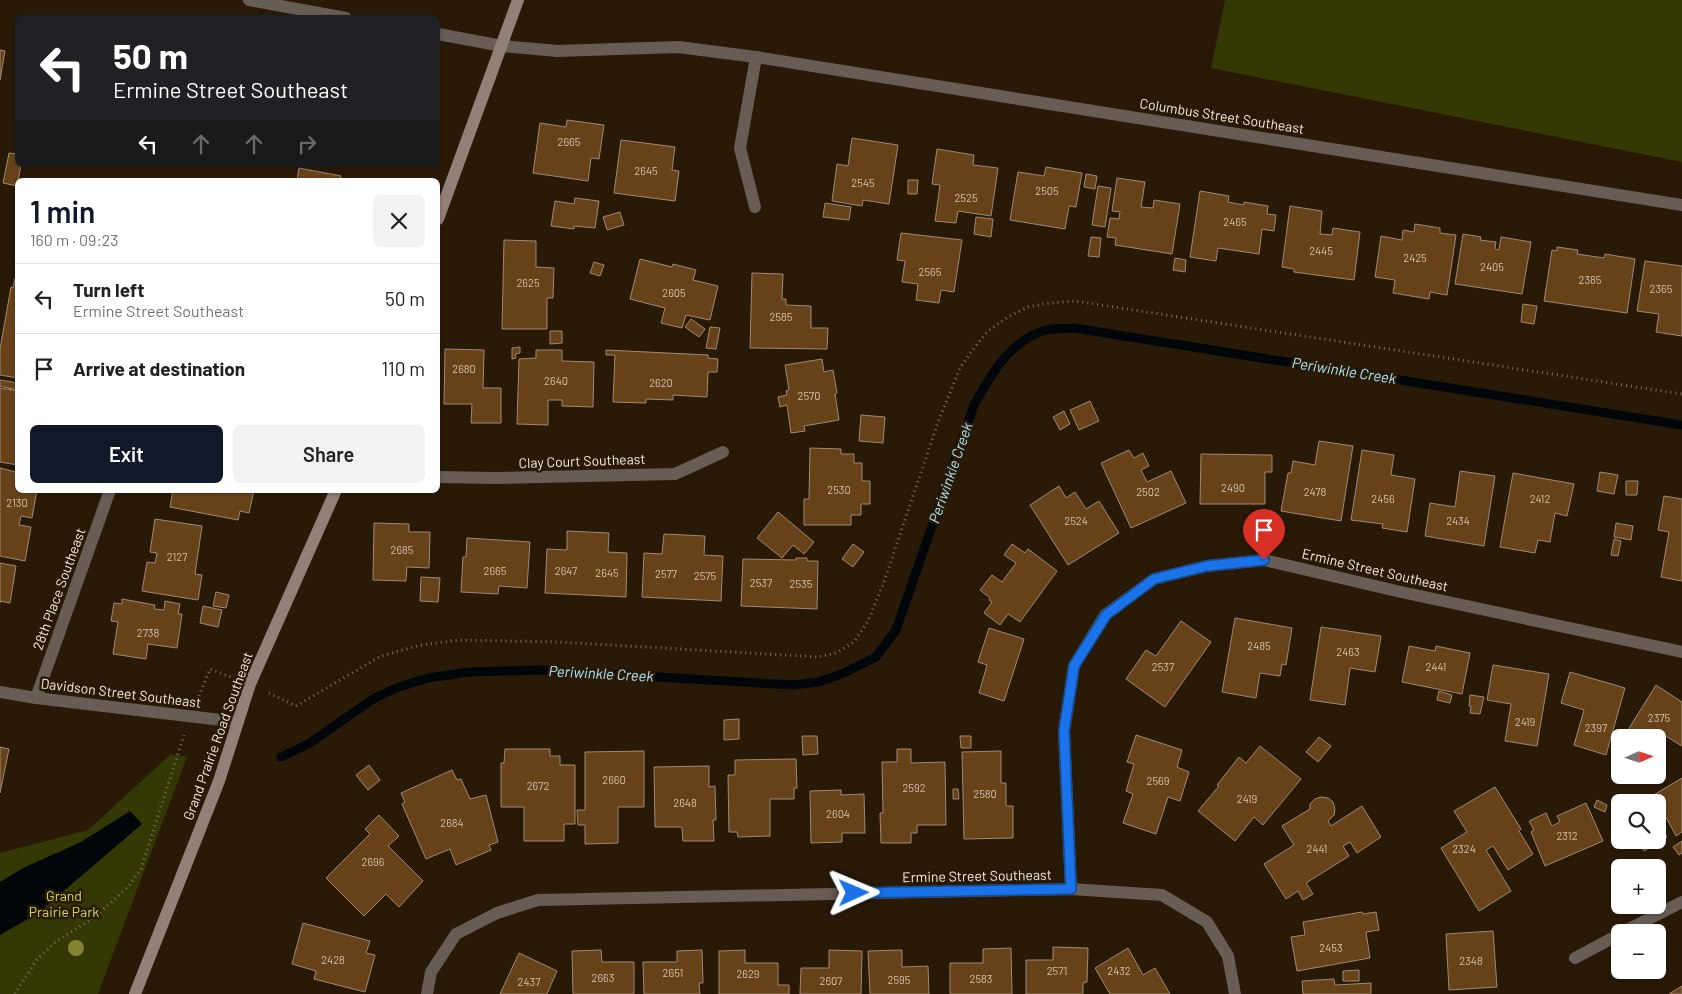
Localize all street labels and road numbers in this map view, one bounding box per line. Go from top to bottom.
street label: Columbus Street Southeast [1139,94,1306,137]
street label: Clay Court Southeast [518,450,646,471]
street label: 28th Place Southeast [29,525,89,652]
street label: Ermine Street Southeast [1300,544,1450,595]
street label: Grand Prairie Road Southeast [179,649,256,822]
street label: Davidson Street Southeast [40,674,202,711]
street label: Ermine Street Southeast [902,866,1052,885]

